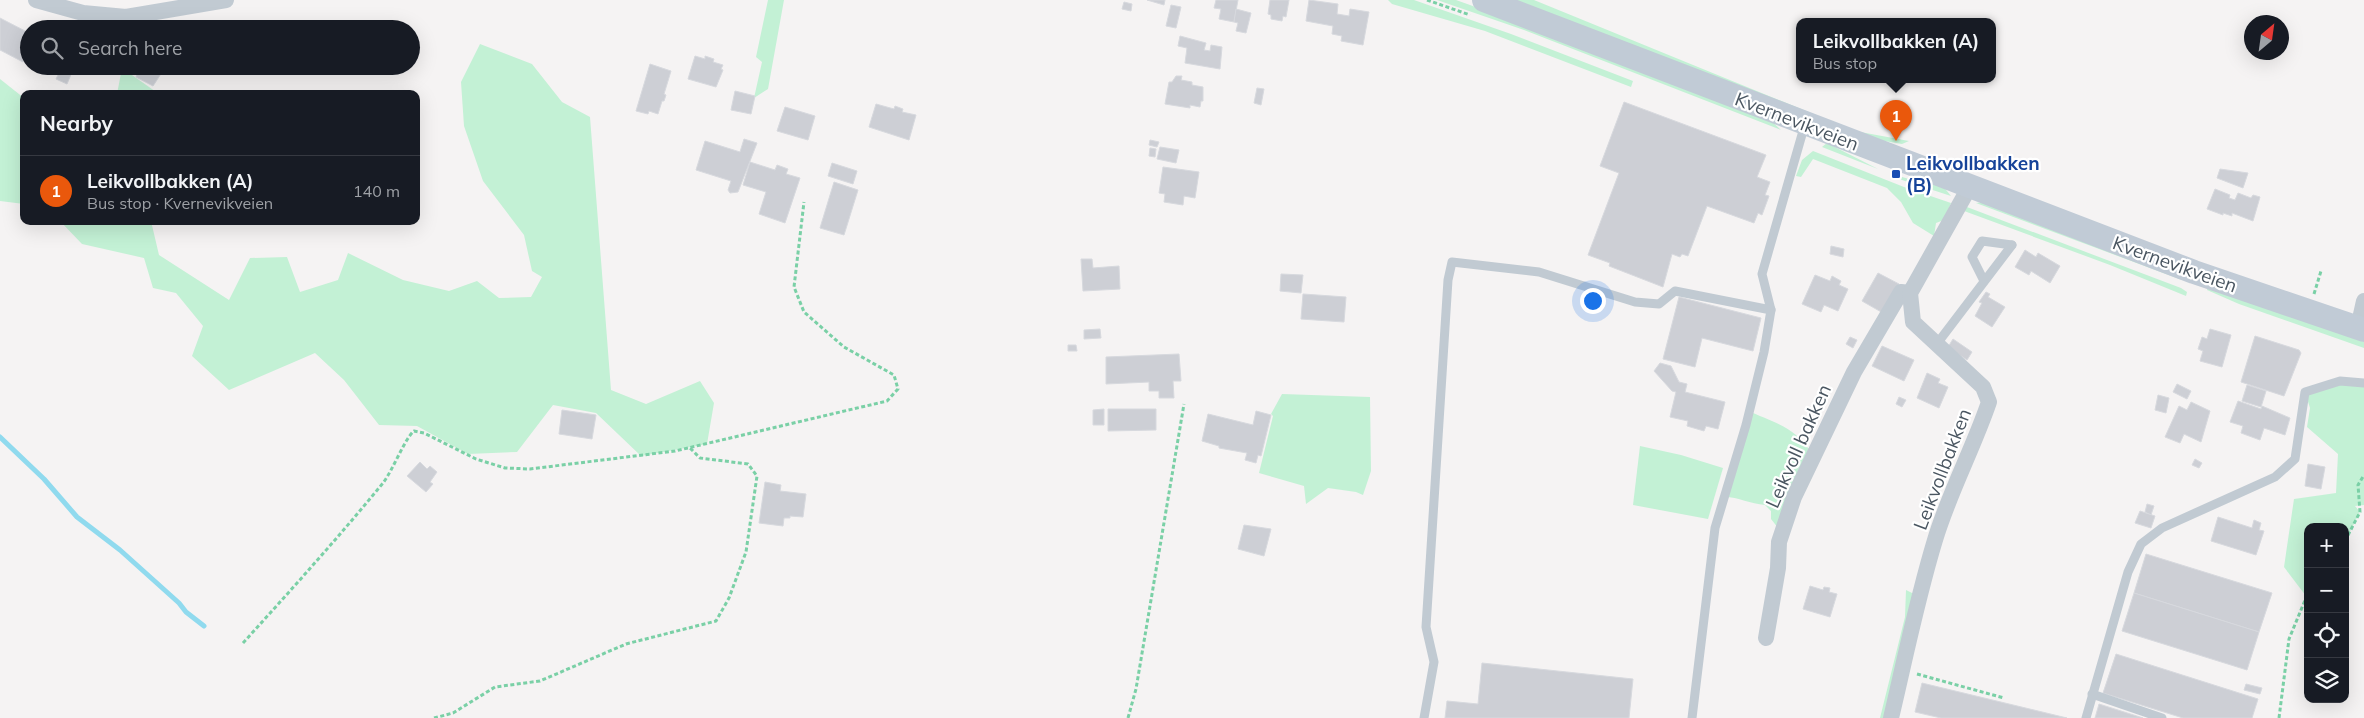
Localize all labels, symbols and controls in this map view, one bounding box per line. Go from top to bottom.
north arrow [2244,15,2289,60]
popup [1796,18,1996,83]
search box [20,20,420,75]
text: Leikvollbakken (A) [1813,29,1979,53]
icon: search [38,34,66,62]
text: Search here [78,36,182,60]
text: Bus stop [1813,53,1877,73]
street label: Kvernevikveien [1732,86,1862,156]
pin: 1 [1880,100,1912,141]
text: Nearby [40,110,113,136]
place label: Leikvollbakken (B) [1906,151,2040,197]
marker: Leikvollbakken (B) [1890,168,1902,180]
text: Leikvollbakken (A) [87,169,254,193]
text: 1 [51,181,61,201]
text: 140 m [353,181,400,201]
text: Bus stop · Kvernevikveien [87,193,273,213]
street label: Kvernevikveien [2110,230,2240,298]
your location [1580,288,1606,314]
street label: Leikvoll bakken [1760,380,1836,512]
street label: Leikvollbakken [1908,405,1976,533]
map controls [2304,523,2349,703]
button: + [2304,523,2349,568]
button: − [2304,568,2349,613]
button: locate [2304,613,2349,658]
button: layers [2304,658,2349,703]

